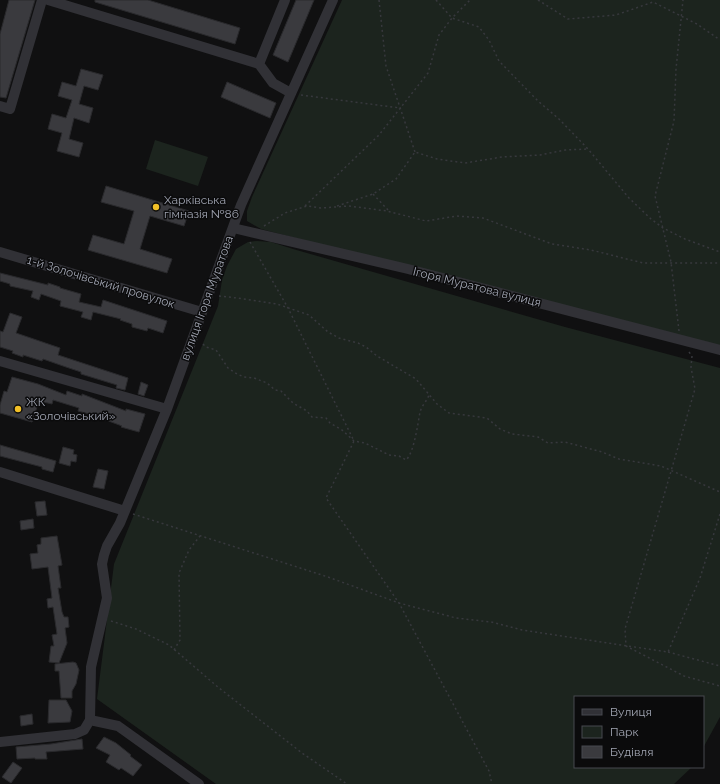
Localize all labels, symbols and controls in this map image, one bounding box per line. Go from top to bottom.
place label: Харківська гімназія №86 [164,193,239,221]
marker: Харківська гімназія №86 [151,202,161,212]
street label: вулиця Ігоря Муратова [178,234,236,362]
street label: 1-й Золочівський провулок [25,253,177,311]
street label: Ігоря Муратова вулиця [412,264,542,310]
place label: ЖК «Золочівський» [26,395,116,423]
marker: ЖК «Золочівський» [13,404,23,414]
legend [574,696,704,768]
text: Вулиця [610,705,652,719]
text: Парк [610,725,639,739]
text: Будівля [610,745,653,759]

